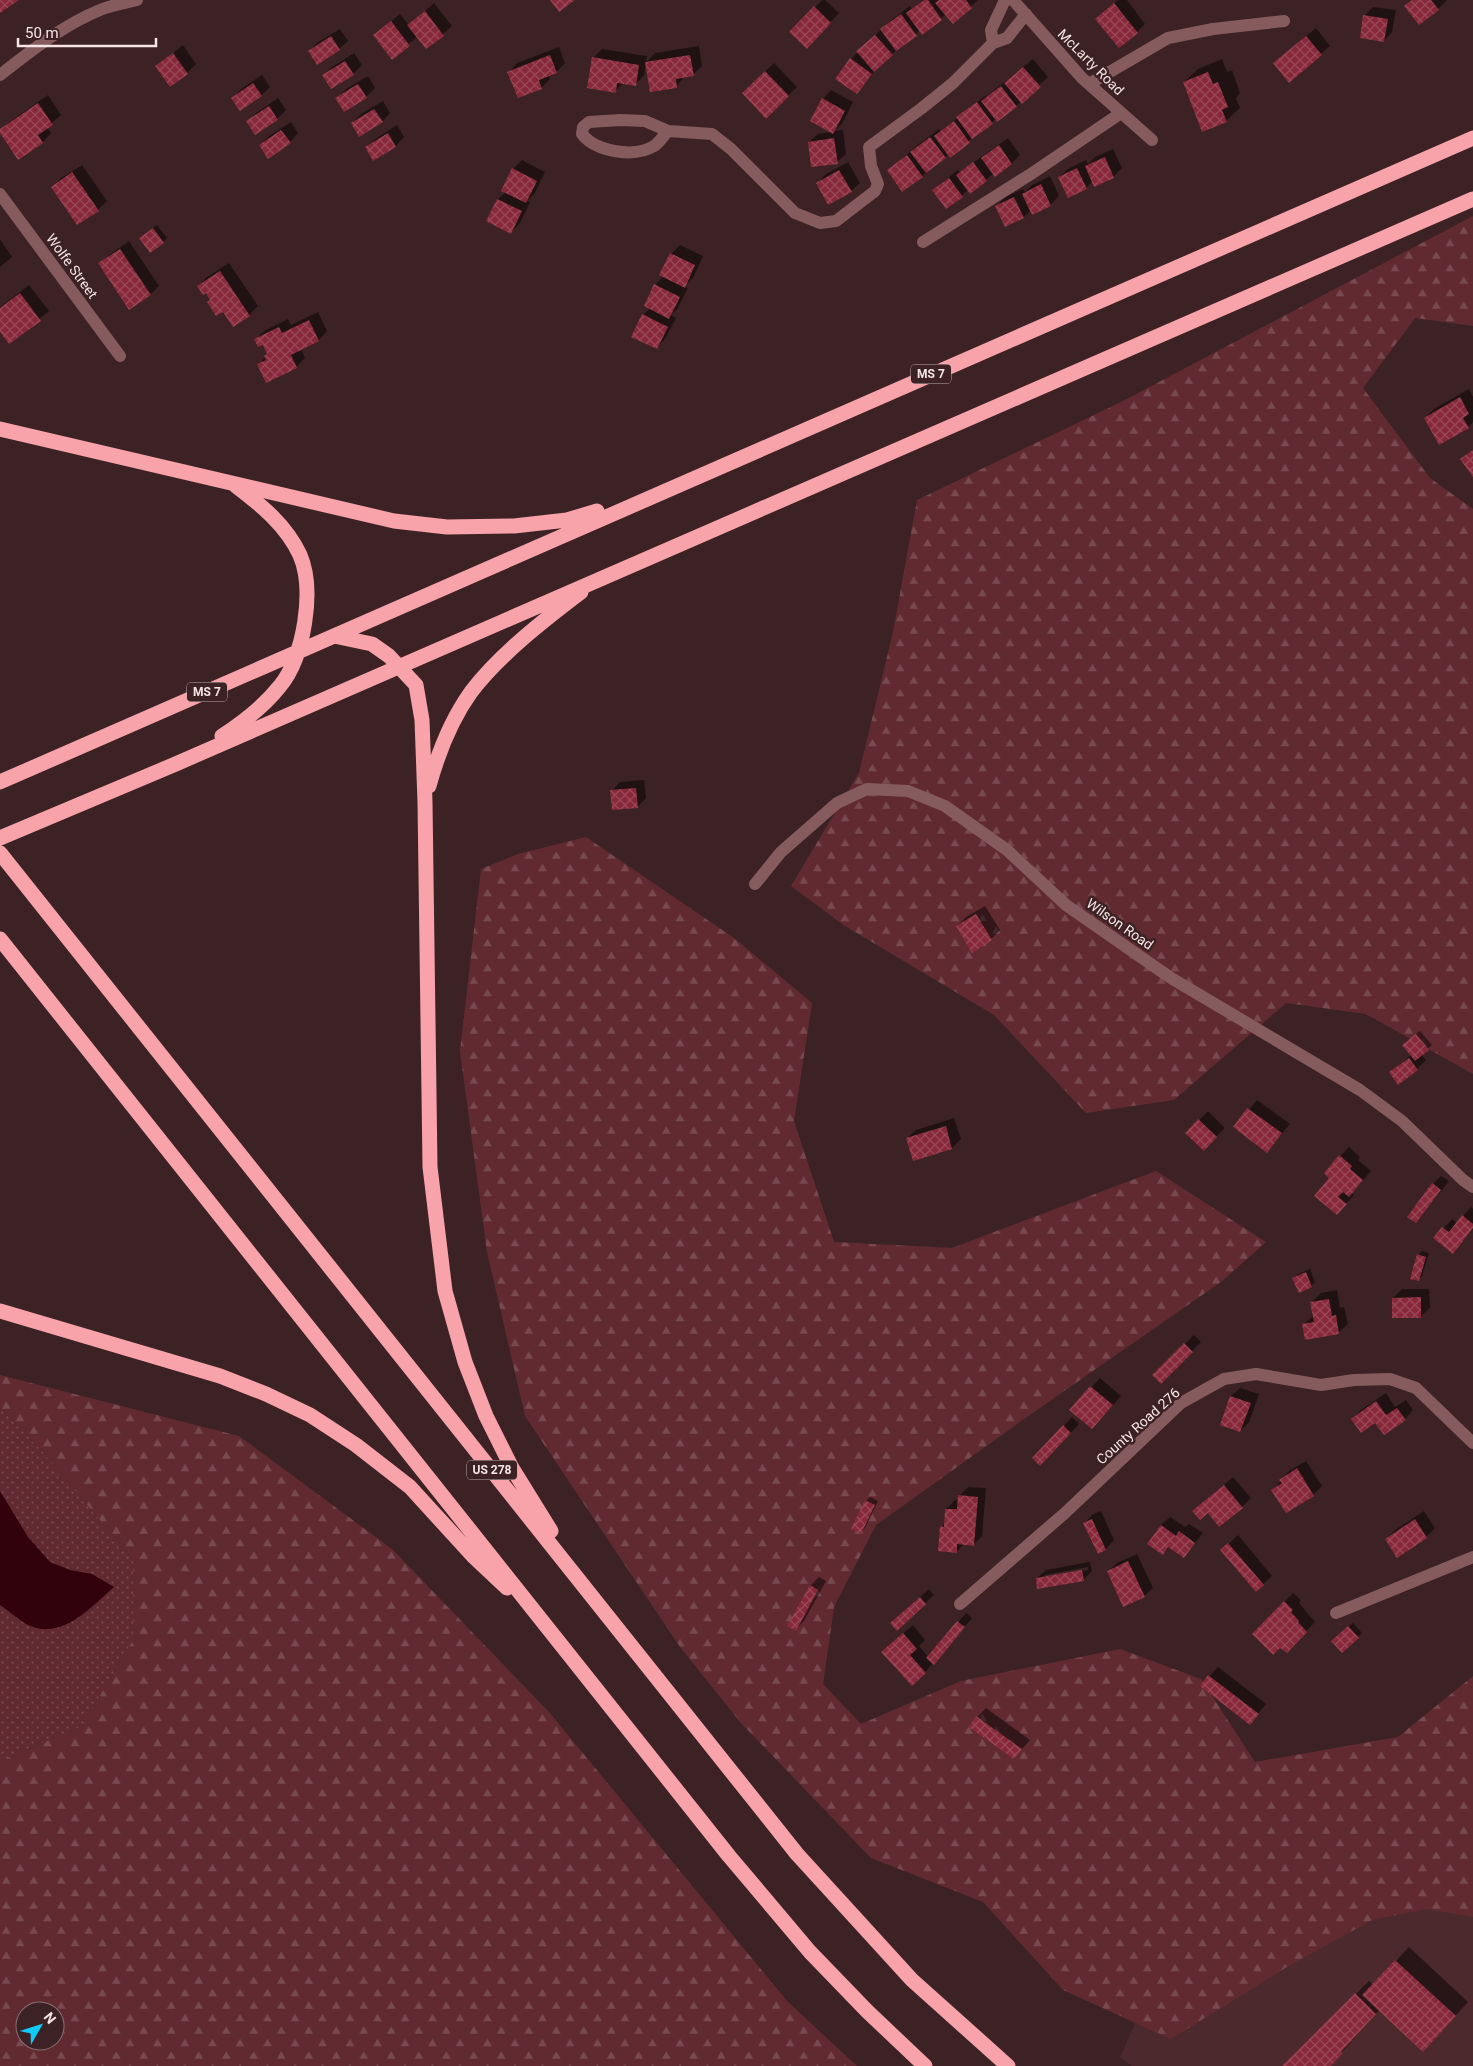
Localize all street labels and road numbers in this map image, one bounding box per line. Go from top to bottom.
street label: McLarty Road [1055,26,1127,98]
street label: Wolfe Street [43,230,101,302]
road number: MS 7 [911,364,951,384]
road number: MS 7 [187,682,227,702]
street label: Wilson Road [1084,895,1156,953]
street label: County Road 276 [1093,1384,1183,1468]
road number: US 278 [467,1460,517,1480]

